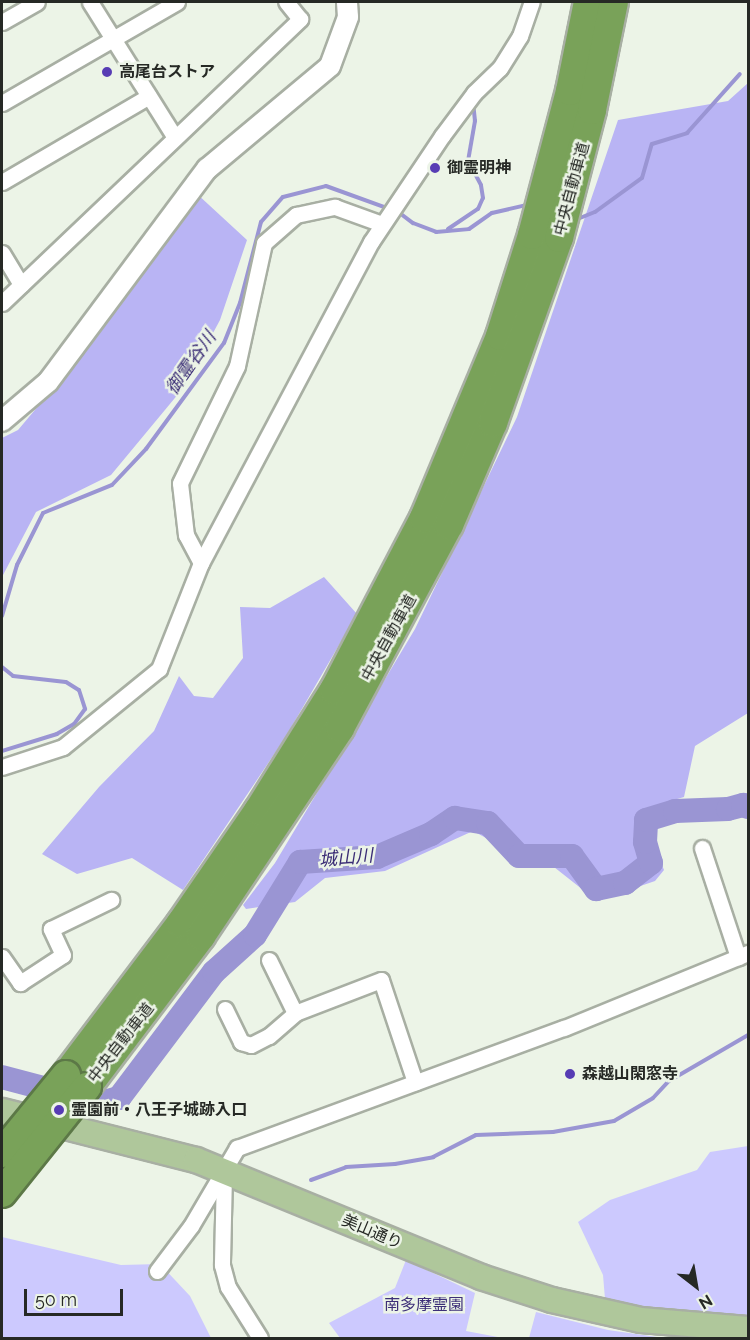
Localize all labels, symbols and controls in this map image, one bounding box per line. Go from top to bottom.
place label: 高尾台ストア [119,62,215,82]
marker: 高尾台ストア [100,65,114,79]
street label: 中央自動車道 [550,140,594,238]
place label: 御霊明神 [447,158,511,178]
marker: 御霊明神 [428,161,442,175]
water label: 御霊谷川 [162,327,220,399]
street label: 中央自動車道 [357,591,421,685]
water label: 城山川 [318,845,374,871]
street label: 中央自動車道 [84,999,158,1087]
place label: 森越山閑窓寺 [582,1064,678,1084]
marker: 森越山閑窓寺 [563,1067,577,1081]
place label: 霊園前・八王子城跡入口 [71,1100,247,1120]
marker: 霊園前・八王子城跡入口 [52,1103,66,1117]
street label: 美山通り [339,1211,405,1253]
north arrow [666,1256,726,1316]
scale bar [27,1277,126,1315]
text: 50 m [35,1289,77,1310]
text: N [695,1291,716,1313]
park label: 南多摩霊園 [384,1295,464,1315]

